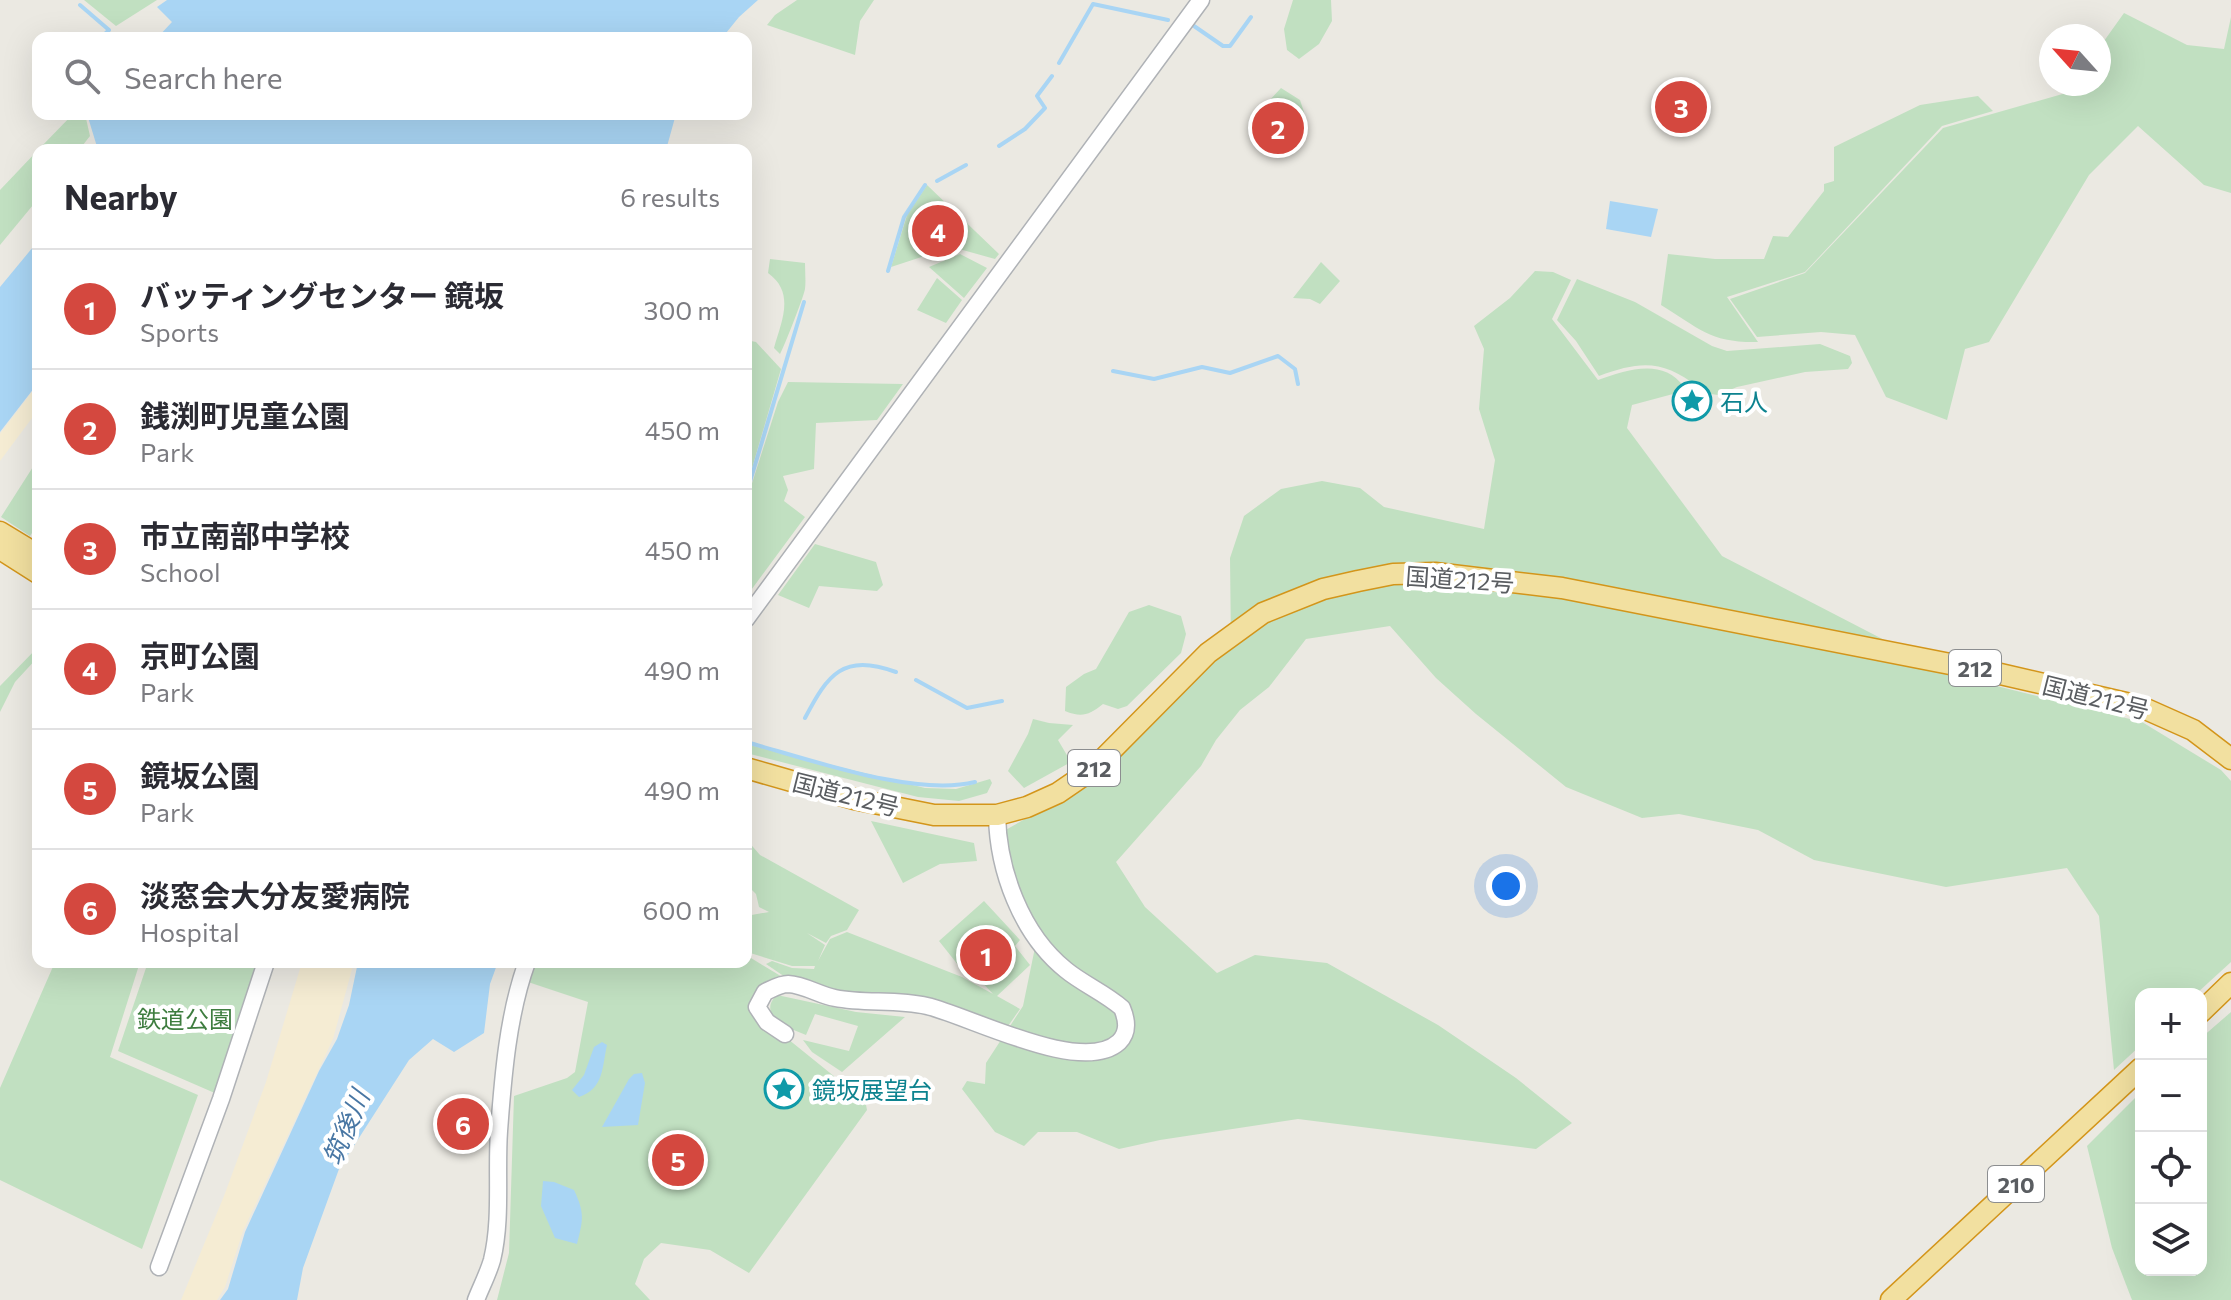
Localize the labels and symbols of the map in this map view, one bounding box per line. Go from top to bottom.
north arrow [2039,24,2111,96]
pin: 3 [1655,77,1707,137]
pin: 2 [1252,98,1304,158]
pin: 4 [912,201,964,261]
place icon: 石人 [1671,380,1713,422]
place label: 石人 [1720,387,1768,416]
street label: 国道212号 [1405,561,1515,597]
road number: 212 [1949,650,2001,686]
street label: 国道212号 [2040,670,2152,724]
road number: 212 [1068,750,1120,786]
street label: 国道212号 [790,767,902,821]
your location [1486,866,1526,906]
pin: 1 [960,925,1012,985]
park label: 鉄道公園 [137,1004,233,1033]
place icon: 鏡坂展望台 [763,1068,805,1110]
place label: 鏡坂展望台 [812,1075,932,1104]
water label: 筑後川 [315,1082,376,1169]
pin: 6 [437,1094,489,1154]
pin: 5 [652,1130,704,1190]
road number: 210 [1988,1166,2044,1202]

